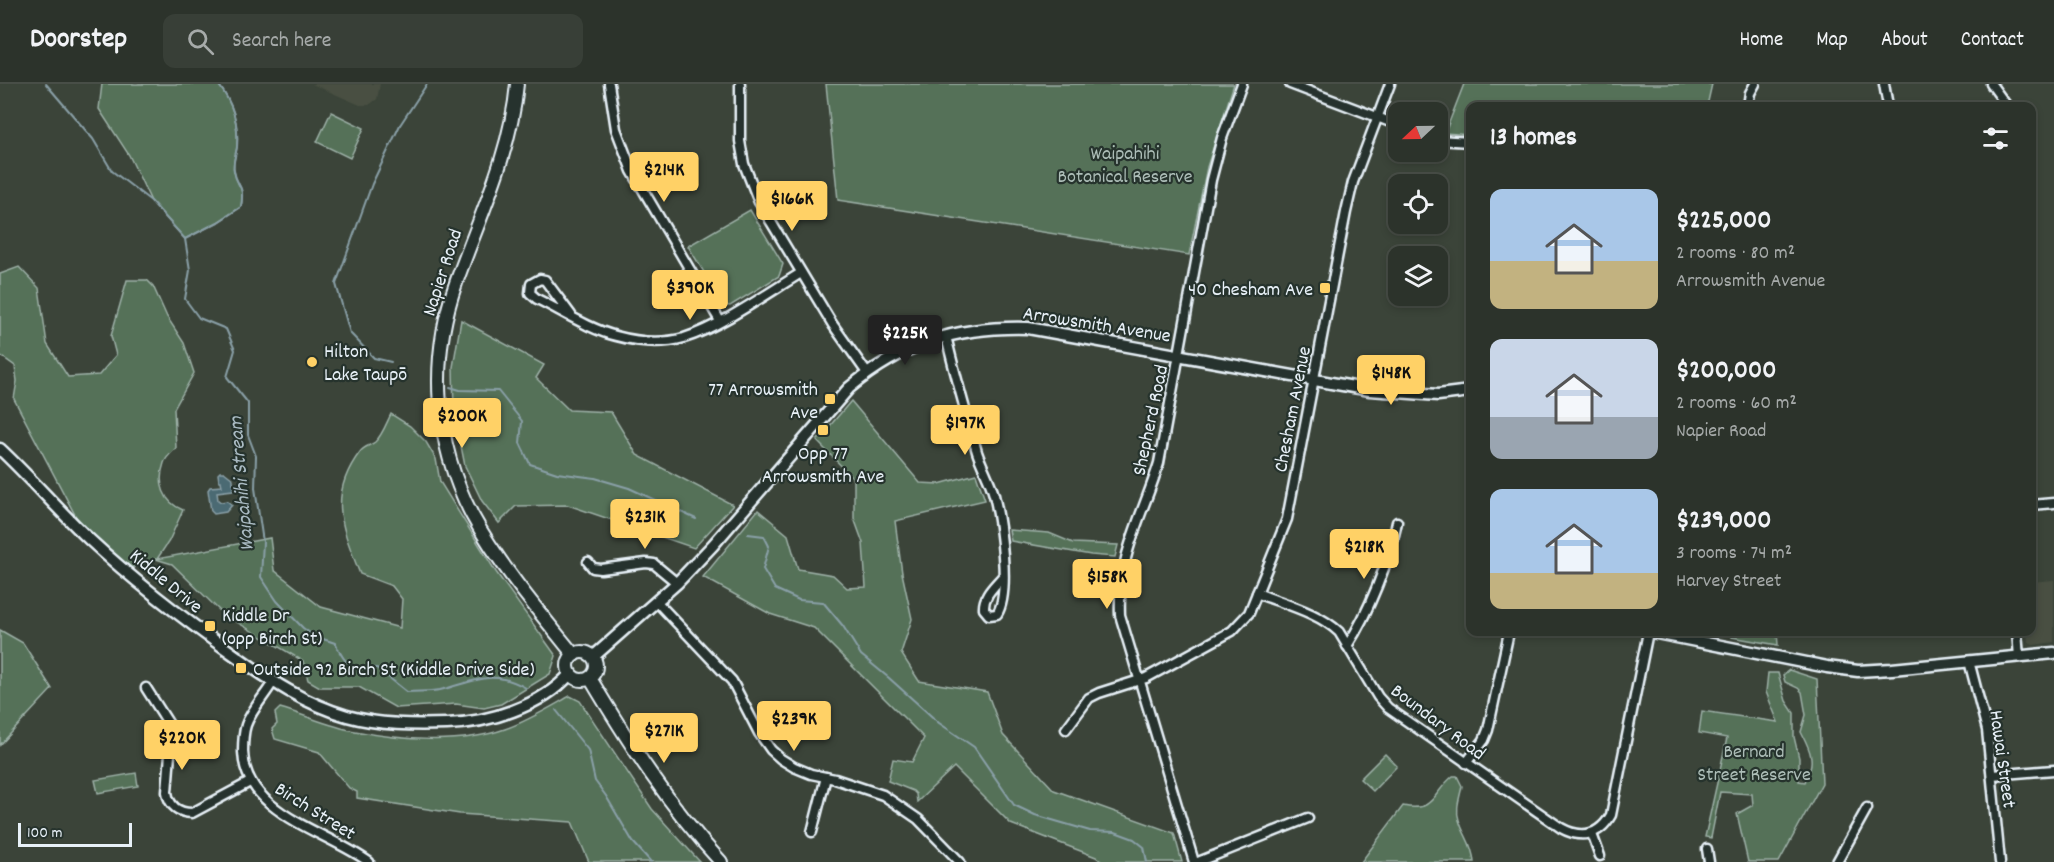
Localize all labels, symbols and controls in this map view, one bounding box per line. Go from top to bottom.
search box [163,14,583,68]
text: Doorstep [30,21,127,61]
icon: search [184,25,217,58]
text: Search here [232,26,332,57]
text: Home [1739,26,1783,56]
text: Map [1816,26,1848,56]
text: About [1881,26,1928,56]
text: Contact [1961,26,2024,56]
north arrow [1388,102,1448,162]
map controls [1388,102,1448,306]
text: 13 homes [1490,120,1577,157]
icon: filters [1979,122,2012,155]
park label: Waipahihi Botanical Reserve [1057,141,1193,192]
pin: $214K [622,152,706,203]
text: $214K [644,157,684,185]
button: locate [1388,174,1448,234]
pin: $166K [750,181,834,232]
text: $166K [770,186,814,214]
text: $225,000 [1676,203,1771,240]
icon: home [1538,213,1610,285]
street label: Napier Road [417,226,471,320]
text: 2 rooms · 80 m² [1676,240,1795,268]
button: layers [1388,246,1448,306]
text: Arrowsmith Avenue [1676,268,1825,296]
pin: $390K [648,270,732,321]
text: $390K [666,275,714,303]
place label: 40 Chesham Ave [1188,277,1313,305]
marker: 40 Chesham Ave [1318,281,1332,295]
street label: Arrowsmith Avenue [1021,300,1173,351]
pin: $225K [863,315,947,366]
text: $225K [882,320,928,348]
place label: Hilton Lake Taupō [324,339,407,390]
street label: Chesham Avenue [1268,344,1320,475]
text: $200,000 [1676,353,1776,390]
marker: Hilton Lake Taupō [305,355,319,369]
pin: $148K [1349,355,1433,406]
text: $148K [1371,360,1411,388]
street label: Shepherd Road [1127,363,1177,479]
icon: home [1538,363,1610,435]
place label: 77 Arrowsmith Ave [708,377,818,428]
text: 2 rooms · 60 m² [1676,390,1797,418]
marker: 77 Arrowsmith Ave [823,392,837,406]
pin: $200K [420,398,504,449]
text: $200K [437,403,487,431]
pin: $197K [923,405,1007,456]
text: $197K [945,410,985,438]
water label: Waipahihi Stream [222,414,264,552]
text: Napier Road [1676,418,1766,446]
marker: Opp 77 Arrowsmith Ave [816,423,830,437]
place label: Opp 77 Arrowsmith Ave [762,441,884,492]
pin: $231K [603,499,687,550]
text: $239,000 [1676,503,1771,540]
text: $231K [624,504,666,532]
icon: home [1538,513,1610,585]
pin: $218K [1322,529,1406,580]
text: $218K [1344,534,1384,562]
text: 3 rooms · 74 m² [1676,540,1792,568]
street label: Kiddle Drive [122,543,208,622]
pin: $158K [1065,559,1149,610]
text: $158K [1086,564,1128,592]
text: Harvey Street [1676,568,1781,596]
place label: Kiddle Dr (opp Birch St) [222,603,322,654]
marker: Kiddle Dr (opp Birch St) [203,619,217,633]
place label: Outside 92 Birch St (Kiddle Drive Side) [253,657,535,685]
marker: Outside 92 Birch St (Kiddle Drive Side) [234,661,248,675]
street label: Boundary Road [1384,678,1491,768]
pin: $239K [752,701,836,752]
text: $239K [771,706,817,734]
street label: Hawai Street [1980,709,2022,810]
pin: $271K [622,713,706,764]
text: $271K [644,718,684,746]
pin: $220K [140,720,224,771]
text: $220K [158,725,206,753]
park label: Bernard Street Reserve [1697,739,1811,790]
street label: Birch Street [268,777,360,849]
scale bar [18,820,132,848]
text: 100 m [27,822,63,845]

